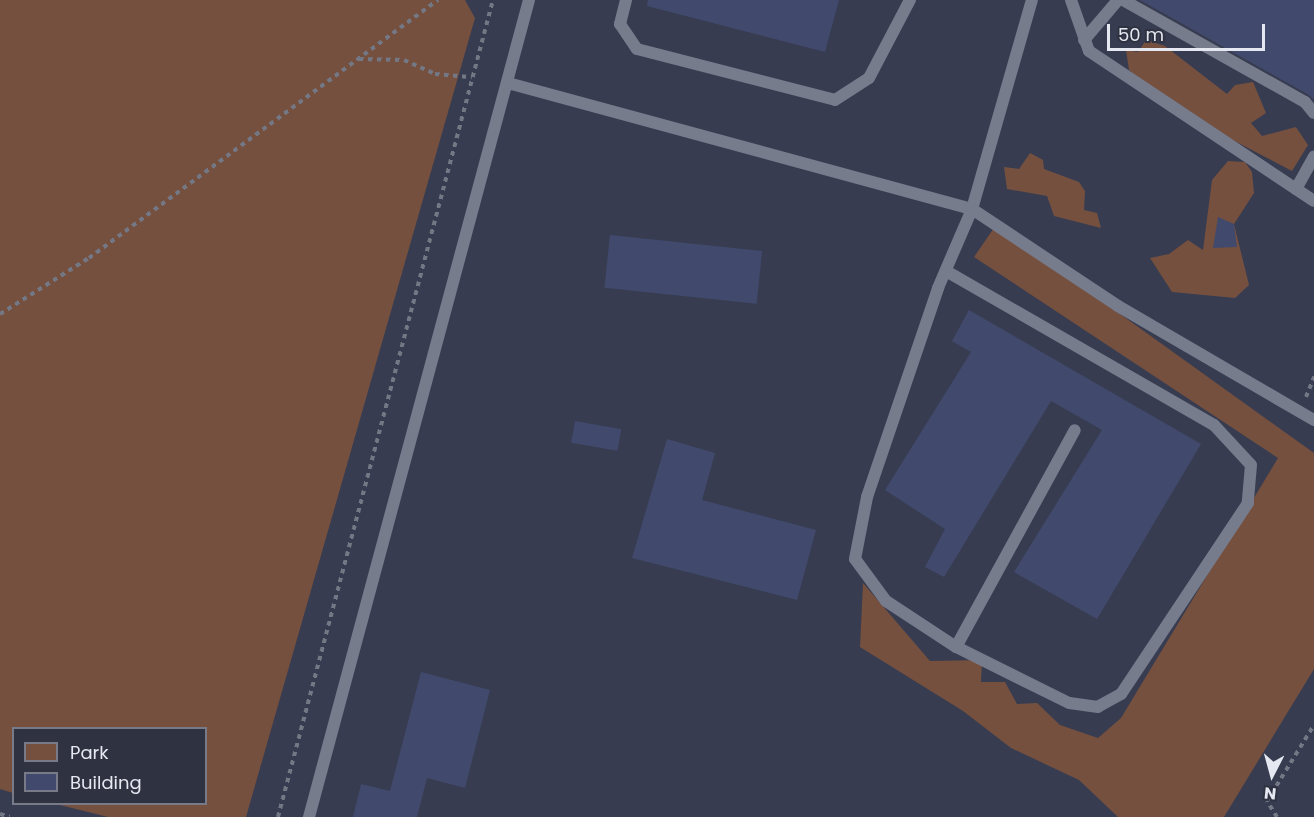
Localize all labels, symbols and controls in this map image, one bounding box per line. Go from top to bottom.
scale bar [1110,12,1268,50]
text: 50 m [1118,22,1164,47]
legend [12,727,207,805]
text: Park [70,740,109,765]
north arrow [1242,745,1302,805]
text: Building [70,770,142,795]
text: N [1263,781,1277,805]

